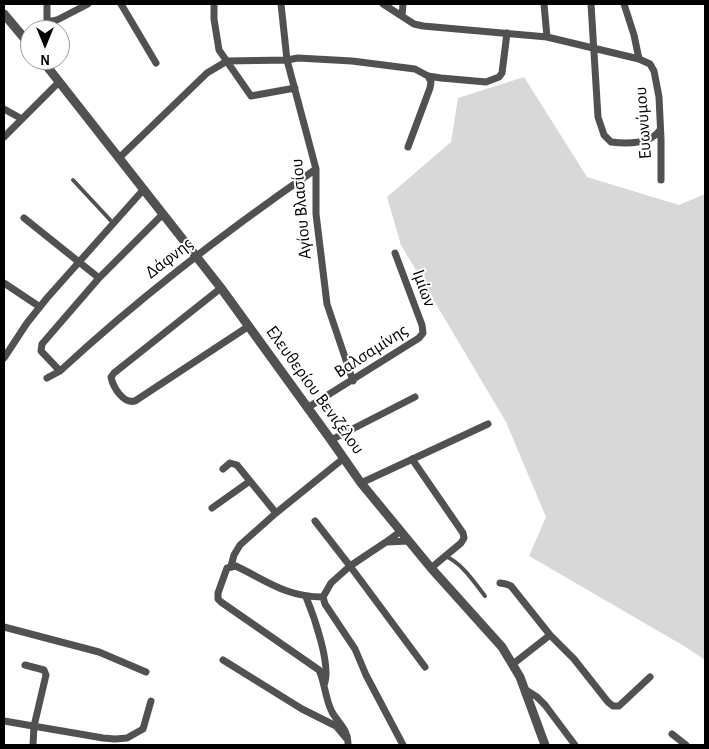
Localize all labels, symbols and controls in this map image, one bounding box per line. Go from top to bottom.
north arrow [20,20,70,70]
text: N [40,52,50,66]
street label: Ευωνύμου [630,86,656,160]
street label: Αγίου Βλασίου [286,158,316,260]
street label: Δάφνης [141,233,197,283]
street label: Ιμίων [407,266,441,310]
street label: Βαλσαμίνης [330,319,412,383]
street label: Ελευθερίου Βενιζέλου [261,321,369,459]

